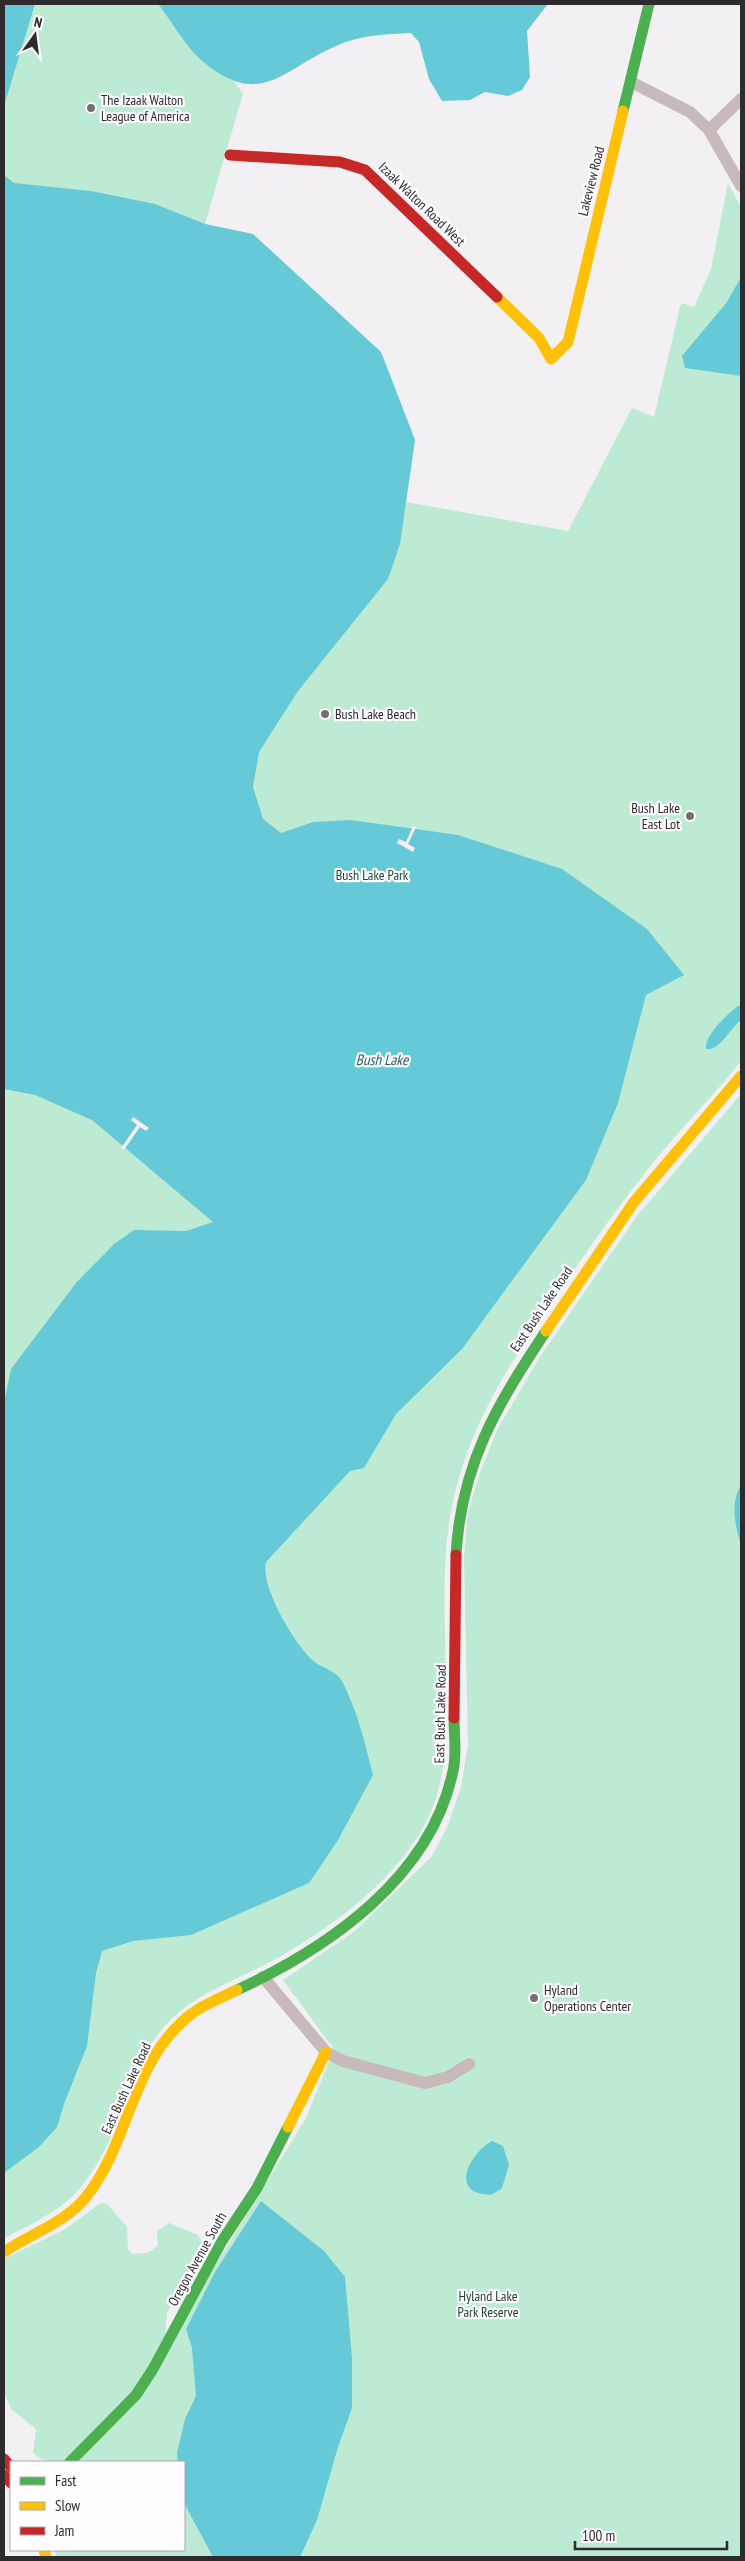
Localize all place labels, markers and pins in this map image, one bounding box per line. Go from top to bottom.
place label: The Izaak Walton League of America [101,91,190,125]
marker: The Izaak Walton League of America [85,102,97,114]
place label: Bush Lake Beach [335,705,416,723]
marker: Bush Lake Beach [319,708,331,720]
place label: Bush Lake East Lot [631,799,680,833]
marker: Bush Lake East Lot [684,810,696,822]
place label: Hyland Operations Center [544,1981,631,2015]
marker: Hyland Operations Center [528,1992,540,2004]

